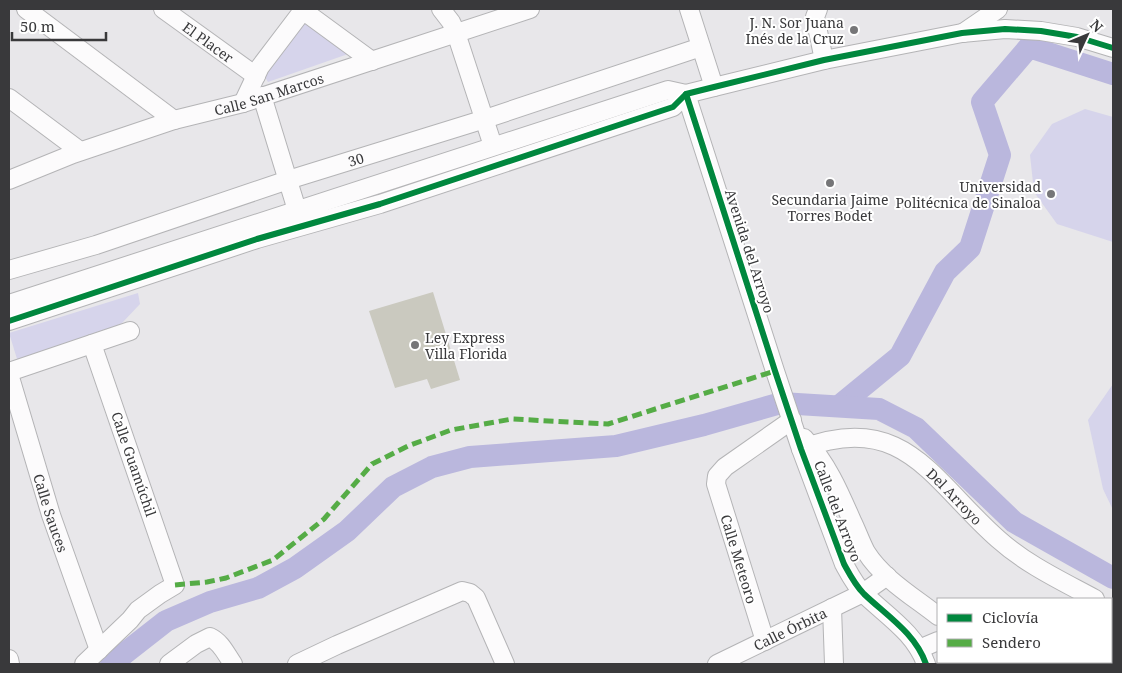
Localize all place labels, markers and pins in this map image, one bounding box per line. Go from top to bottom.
place label: J. N. Sor Juana Inés de la Cruz [746,13,844,48]
marker: J. N. Sor Juana Inés de la Cruz [848,24,860,36]
marker: Secundaria Jaime Torres Bodet [824,177,836,189]
place label: Universidad Politécnica de Sinaloa [895,177,1041,212]
marker: Universidad Politécnica de Sinaloa [1045,188,1057,200]
place label: Secundaria Jaime Torres Bodet [771,190,889,225]
place label: Ley Express Villa Florida [425,328,507,363]
marker: Ley Express Villa Florida [409,339,421,351]

